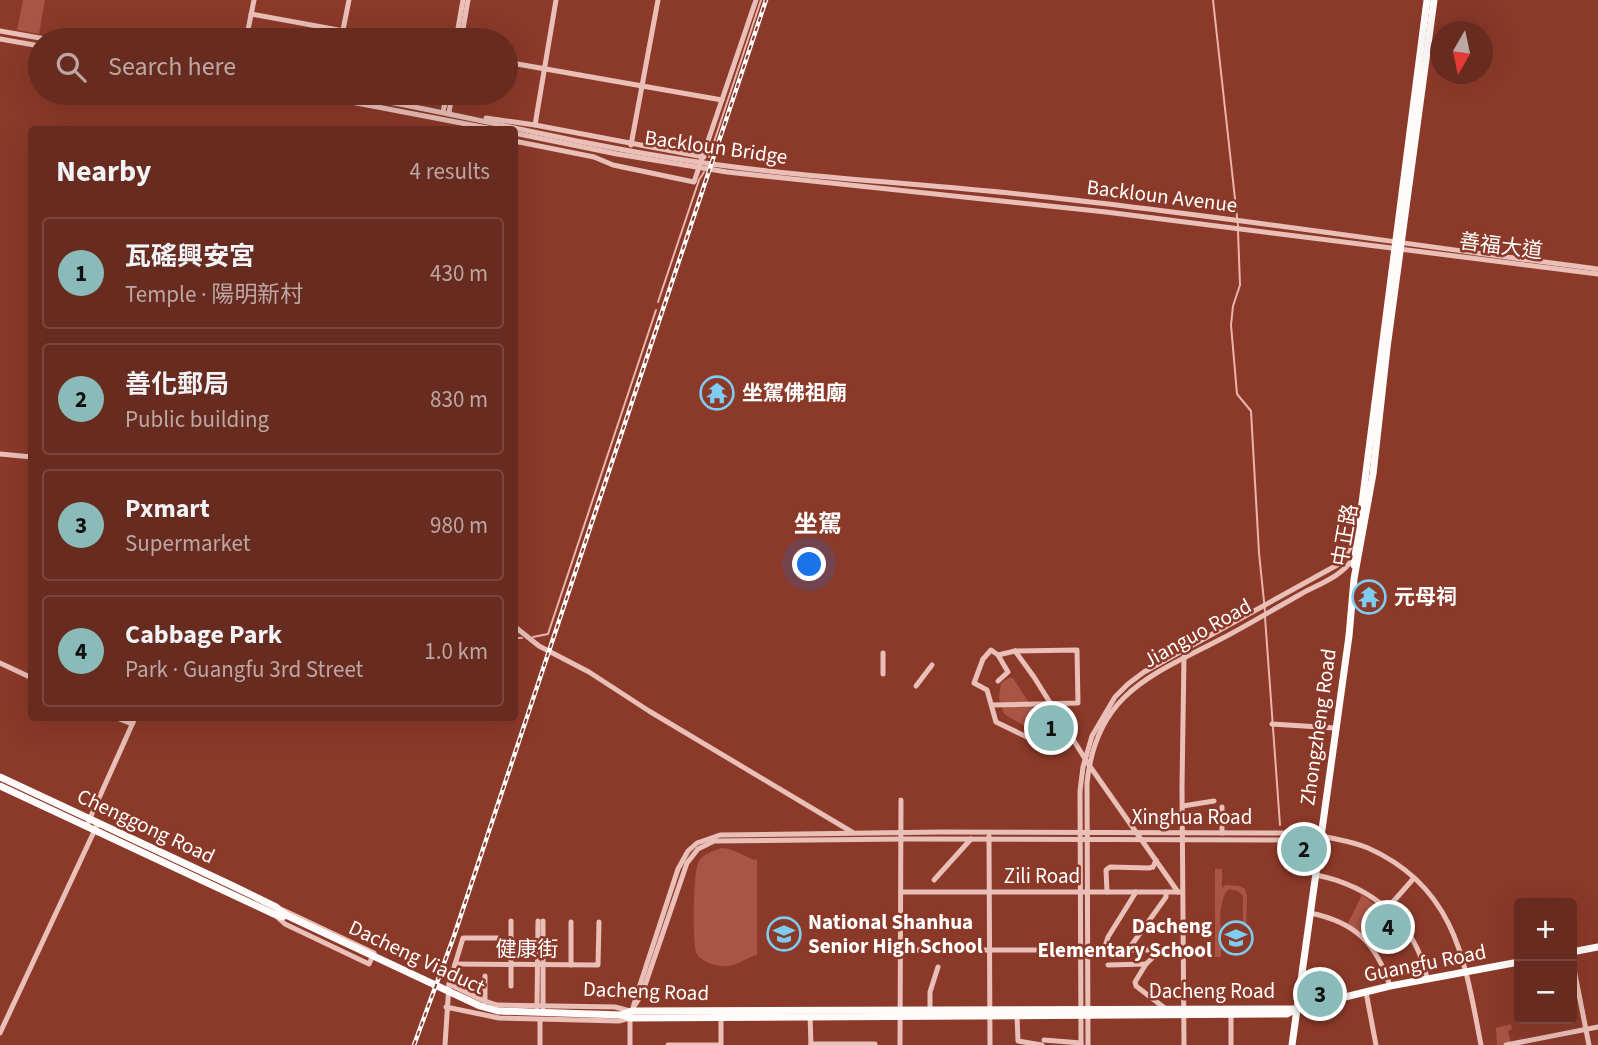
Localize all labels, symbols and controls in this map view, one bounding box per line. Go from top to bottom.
north arrow [1430,21,1493,84]
search box [28,28,518,105]
icon: search [52,48,90,86]
text: Search here [108,48,236,85]
street label: Backloun Bridge [643,122,789,172]
text: Nearby [56,150,151,193]
text: 4 results [410,155,490,188]
street label: Backloun Avenue [1085,172,1239,220]
street label: 善福大道 [1457,226,1545,266]
text: 瓦磘興安宮 [125,238,255,275]
text: 1 [75,257,87,290]
text: 430 m [430,257,488,290]
text: Temple · 陽明新村 [125,278,303,311]
text: 善化郵局 [125,366,229,403]
temple icon: 坐駕佛祖廟 [698,374,736,412]
place label: 坐駕佛祖廟 [742,378,847,408]
text: 2 [75,383,87,416]
text: 830 m [430,383,488,416]
text: Public building [125,403,269,436]
text: Pxmart [125,490,210,527]
street label: 中正路 [1325,501,1365,569]
district label: 坐駕 [794,507,842,542]
text: 3 [75,509,87,542]
text: 980 m [430,509,488,542]
text: Supermarket [125,527,251,560]
your location [792,547,826,581]
temple icon: 元母祠 [1350,578,1388,616]
place label: 元母祠 [1394,582,1457,612]
street label: Jianguo Road [1137,591,1257,675]
text: Cabbage Park [125,616,282,653]
text: 4 [75,635,87,668]
text: 1.0 km [424,635,488,668]
street label: Zhongzheng Road [1292,647,1344,807]
text: Park · Guangfu 3rd Street [125,653,363,686]
pin: 1 [1028,702,1074,754]
street label: Chenggong Road [72,781,220,871]
street label: Xinghua Road [1132,802,1252,832]
pin: 2 [1281,823,1327,875]
street label: Zili Road [1004,861,1080,891]
map controls [1514,898,1577,1024]
button: + [1514,898,1577,961]
pin: 4 [1365,901,1411,953]
place label: National Shanhua Senior High School [808,907,983,961]
place label: Dacheng Elementary School [1038,911,1212,965]
street label: Dacheng Viaduct [344,912,490,1002]
school or university icon: National Shanhua Senior High School [765,915,803,953]
school or university icon: Dacheng Elementary School [1217,919,1255,957]
street label: 健康街 [496,934,559,964]
street label: Guangfu Road [1361,936,1489,990]
button: − [1514,961,1577,1024]
pin: 3 [1297,968,1343,1020]
street label: Dacheng Road [582,974,710,1008]
street label: Dacheng Road [1149,976,1275,1006]

